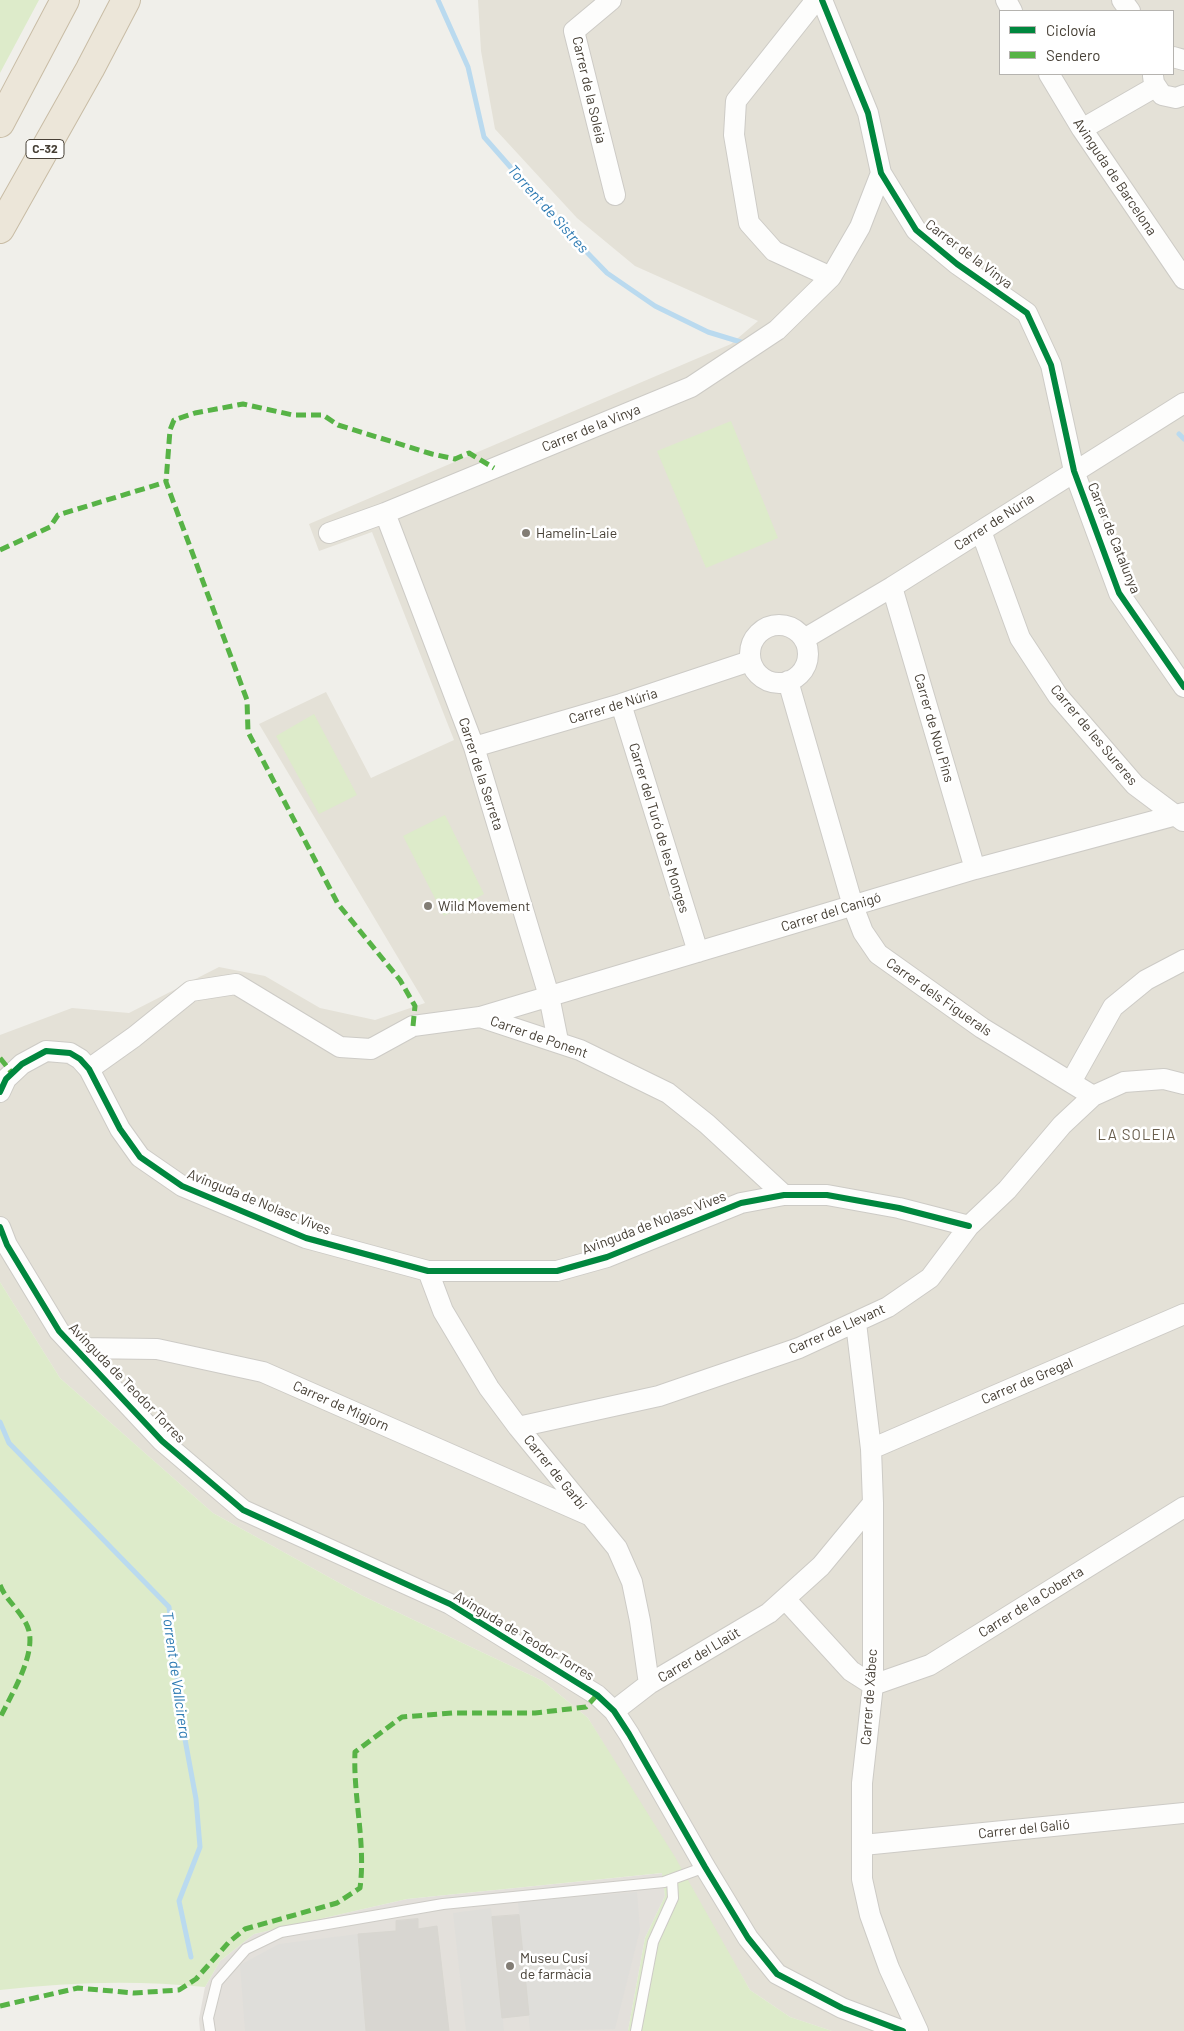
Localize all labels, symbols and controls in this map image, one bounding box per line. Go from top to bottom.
legend [999,10,1174,75]
text: Ciclovía [1046,21,1096,39]
street label: Carrer de la Soleia [569,35,609,145]
text: Sendero [1046,46,1100,64]
street label: Avinguda de Barcelona [1070,115,1160,239]
road number: C-32 [26,140,64,158]
water label: Torrent de Sistres [504,161,592,257]
street label: Carrer de la Vinya [922,216,1016,292]
street label: Carrer de la Vinya [539,401,643,455]
street label: Carrer de Catalunya [1084,480,1144,596]
street label: Carrer de Núria [951,490,1037,554]
place label: Hamelin-Laie [536,525,617,541]
marker: Hamelin-Laie [520,527,532,539]
street label: Carrer de Nou Pins [910,672,958,784]
street label: Carrer de les Sureres [1047,681,1141,789]
street label: Carrer de Núria [567,685,659,727]
street label: Carrer de la Serreta [455,716,507,832]
street label: Carrer del Turó de les Monges [625,741,693,915]
street label: Carrer del Canigó [779,889,883,935]
place label: Wild Movement [438,898,530,914]
marker: Wild Movement [422,900,434,912]
street label: Carrer dels Figuerals [883,954,995,1040]
street label: Carrer de Ponent [488,1012,590,1062]
district label: LA SOLEIA [1096,1126,1178,1144]
street label: Avinguda de Nolasc Vives [185,1166,333,1238]
street label: Avinguda de Nolasc Vives [580,1188,728,1258]
street label: Carrer de Llevant [786,1300,888,1358]
street label: Avinguda de Teodor Torres [65,1319,189,1447]
street label: Carrer de Gregal [979,1354,1075,1408]
street label: Carrer de Migjorn [290,1377,392,1435]
street label: Carrer de Garbí [520,1432,590,1512]
street label: Carrer de la Coberta [975,1563,1087,1641]
street label: Avinguda de Teodor Torres [451,1587,597,1685]
water label: Torrent de Vallcirera [158,1610,194,1740]
street label: Carrer del Llaüt [655,1624,743,1686]
street label: Carrer de Xàbec [857,1648,881,1746]
street label: Carrer del Galió [977,1816,1071,1842]
place label: Museu Cusí de farmàcia [520,1950,592,1982]
marker: Museu Cusí de farmàcia [504,1960,516,1972]

